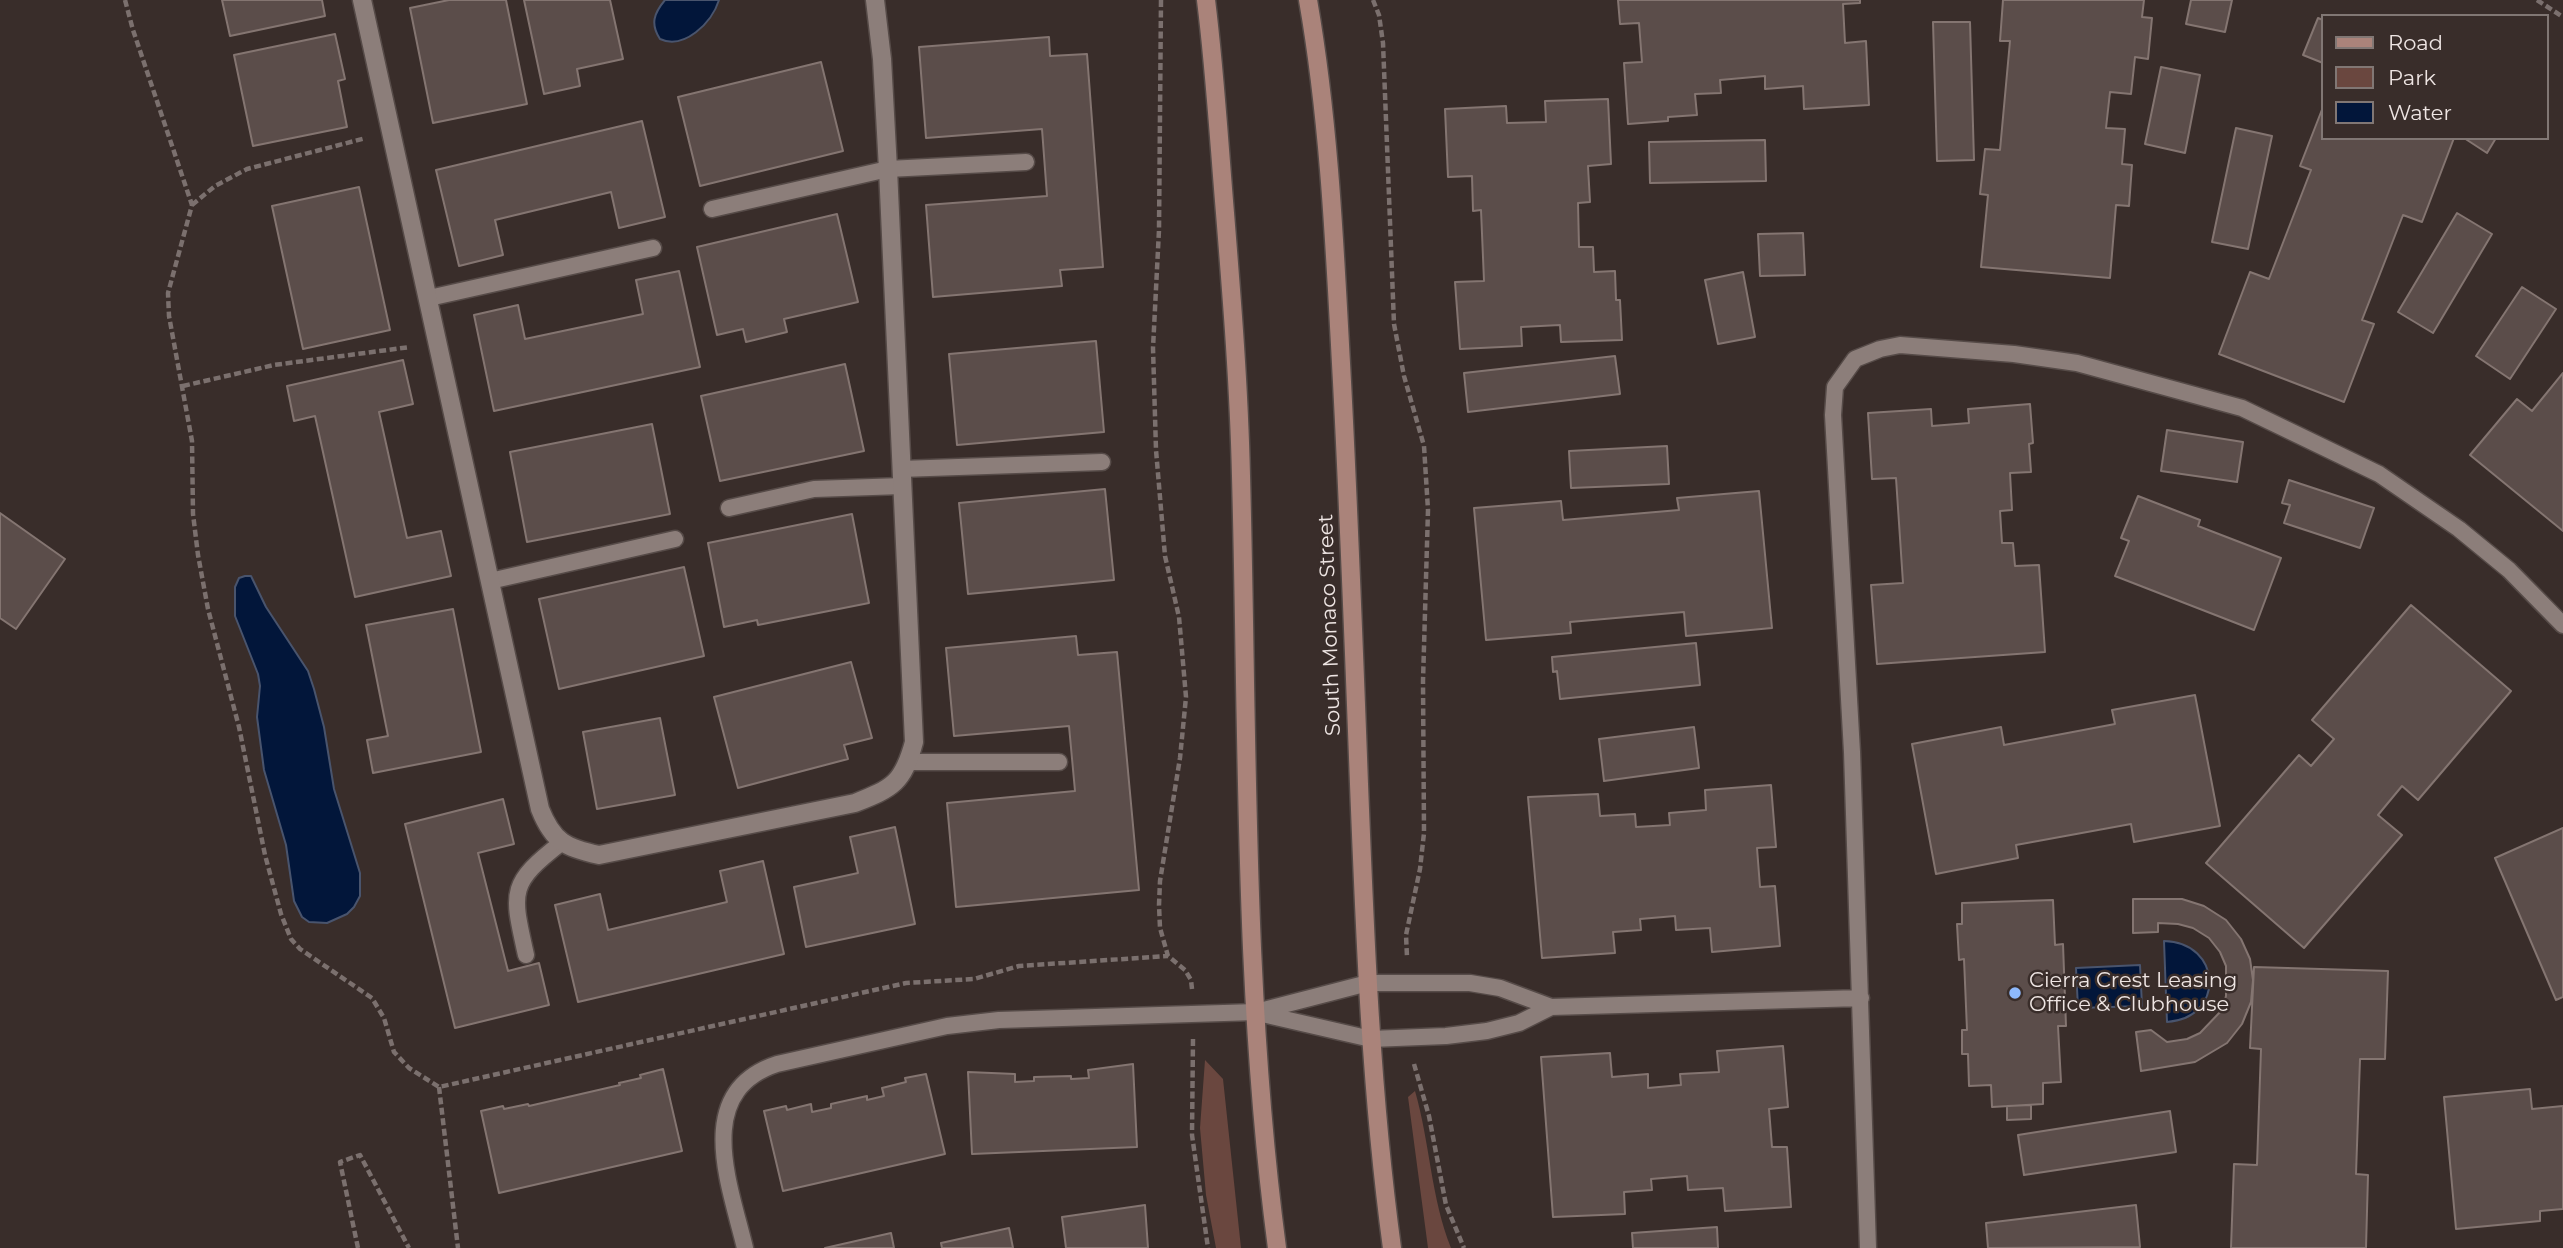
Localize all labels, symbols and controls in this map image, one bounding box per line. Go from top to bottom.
legend [2322,14,2549,140]
text: Road [2388,30,2443,55]
text: Park [2388,65,2436,90]
text: Water [2388,100,2452,125]
street label: South Monaco Street [1314,514,1346,736]
place label: Cierra Crest Leasing Office & Clubhouse [2029,968,2237,1018]
marker: Cierra Crest Leasing Office & Clubhouse [2007,985,2023,1001]

